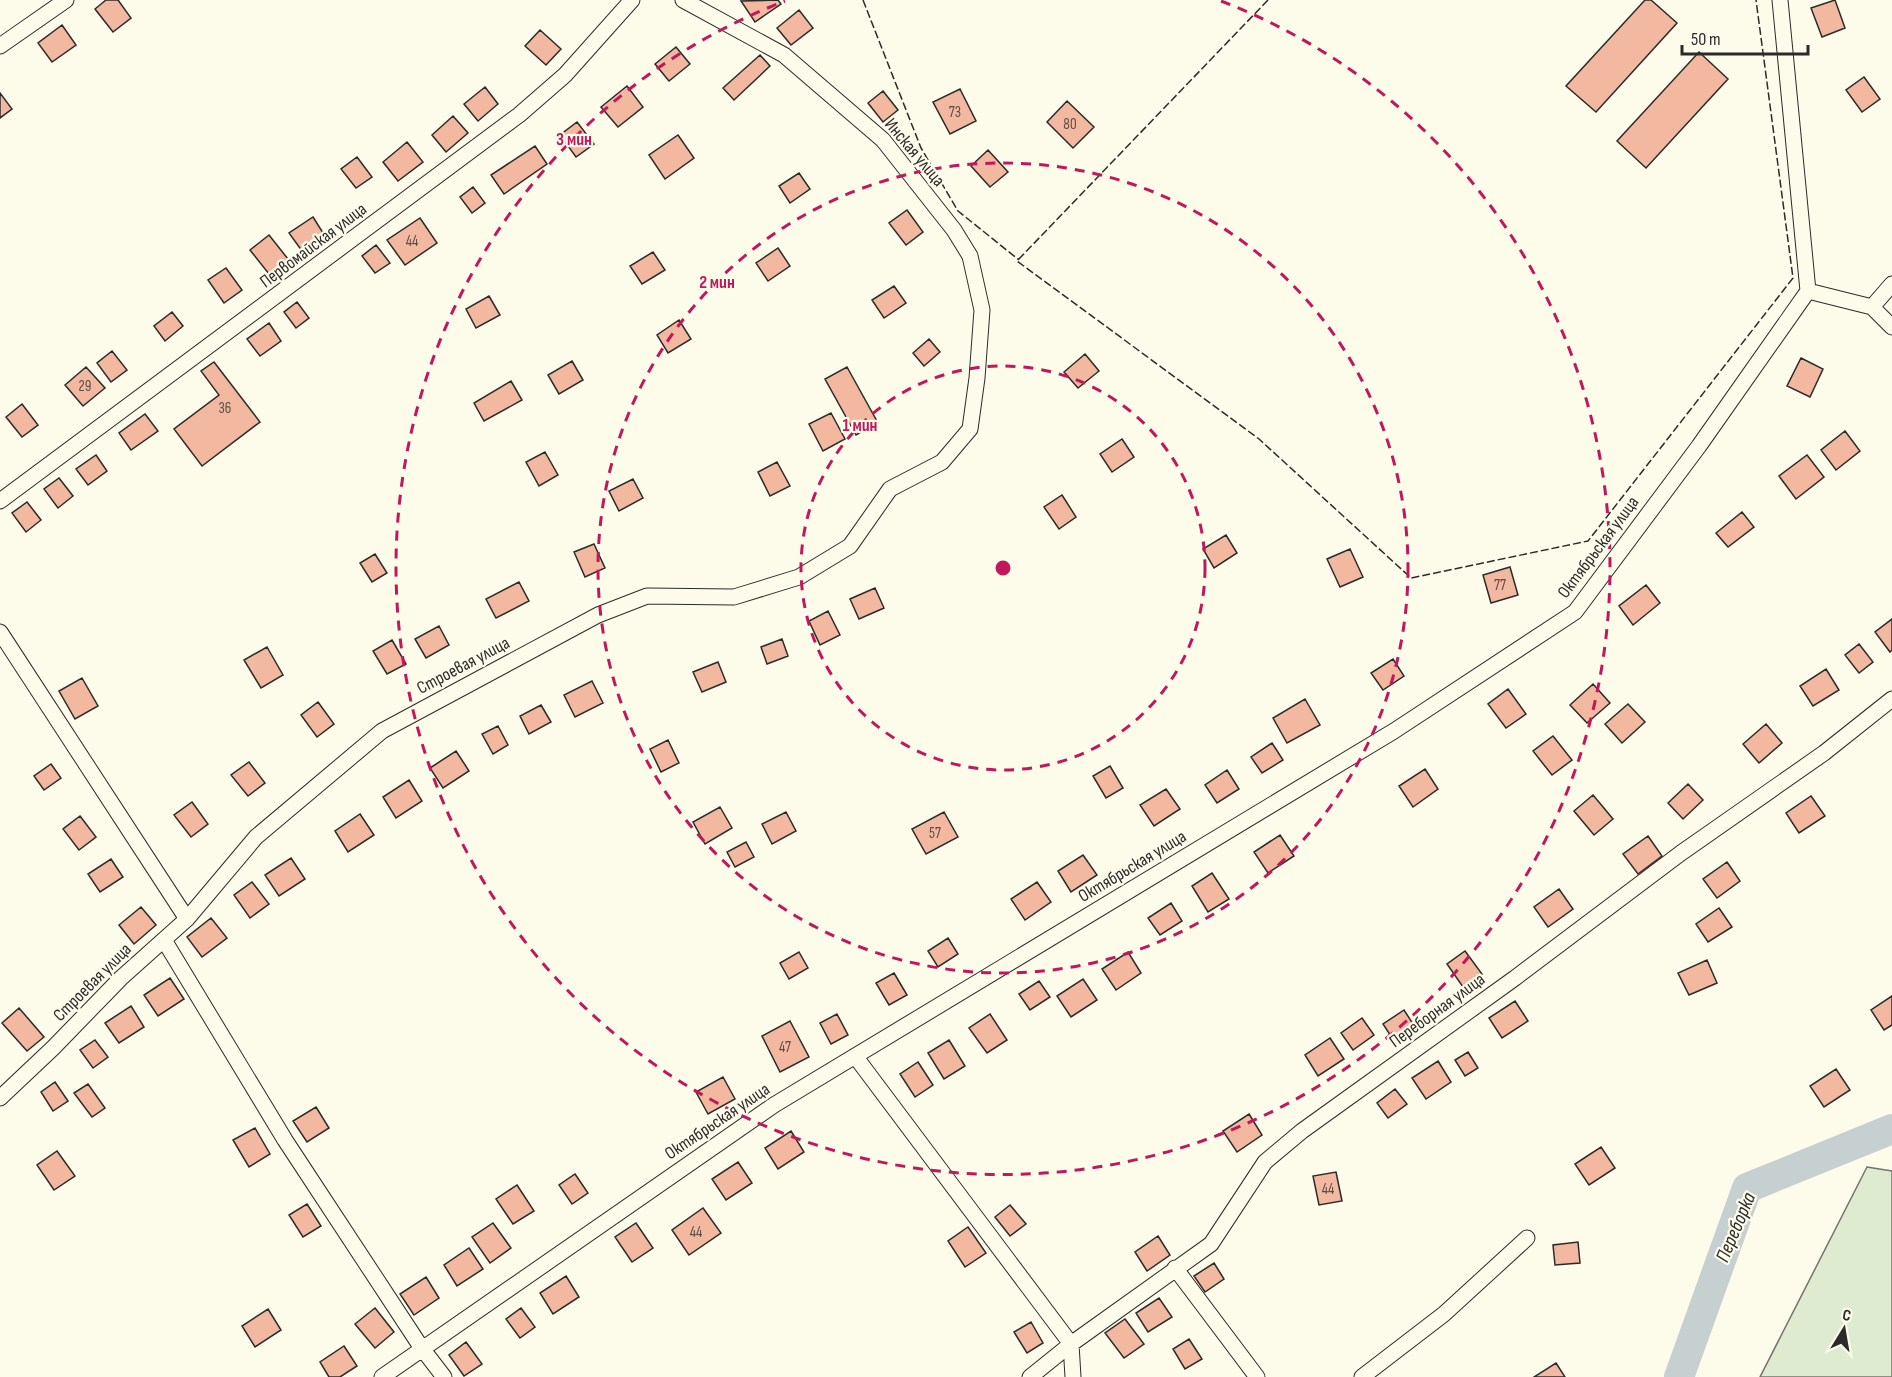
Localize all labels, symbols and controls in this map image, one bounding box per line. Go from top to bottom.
scale bar [1682,18,1808,56]
text: 50 m [1691,29,1721,50]
house number: 73 [949,103,961,122]
street label: Инская улица [880,114,949,191]
house number: 80 [1063,115,1077,134]
text: 3 мин [556,129,592,150]
street label: Первомайская улица [256,198,371,292]
house number: 44 [406,232,418,251]
text: 2 мин [699,272,735,293]
house number: 29 [79,377,91,396]
house number: 36 [219,399,231,418]
text: 1 мин [843,415,878,436]
street label: Октябрьская улица [1553,492,1644,602]
centre of rings [993,558,1013,578]
house number: 77 [1494,576,1506,595]
street label: Строевая улица [413,632,513,699]
house number: 57 [929,824,941,843]
street label: Октябрьская улица [1075,826,1190,907]
street label: Строевая улица [49,939,136,1026]
street label: Переборная улица [1385,969,1489,1052]
house number: 47 [779,1038,791,1057]
street label: Октябрьская улица [661,1079,774,1164]
house number: 44 [1322,1180,1334,1199]
water label: Переборка [1711,1189,1761,1266]
house number: 44 [690,1223,702,1242]
north arrow [1814,1299,1874,1359]
text: С [1841,1306,1852,1326]

